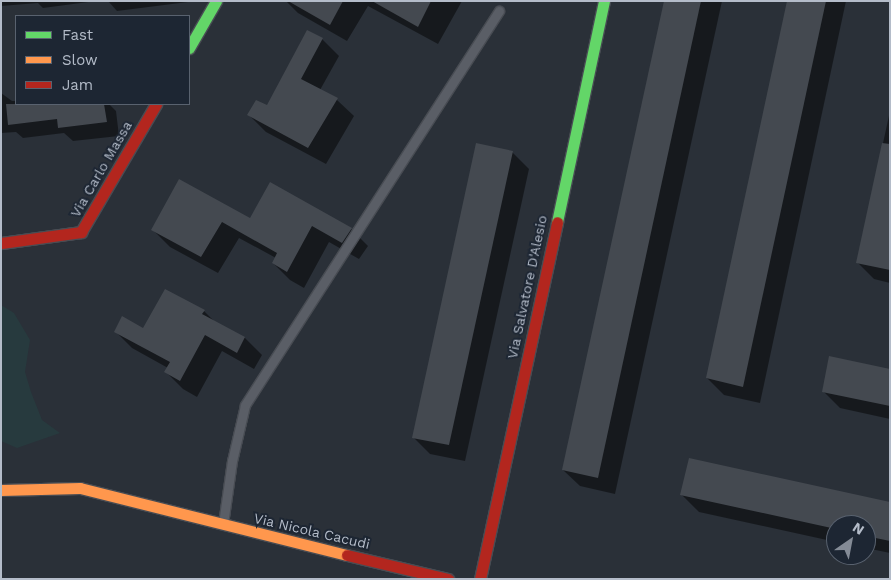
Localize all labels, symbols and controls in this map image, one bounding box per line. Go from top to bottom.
legend [15,15,190,105]
text: Fast [62,26,93,44]
text: Slow [62,51,98,69]
text: Jam [62,76,93,94]
street label: Via Carlo Massa [67,118,135,220]
street label: Via Salvatore D'Alesio [504,214,550,360]
street label: Via Nicola Cacudi [252,509,372,553]
north arrow [826,515,876,565]
text: N [850,519,867,538]

